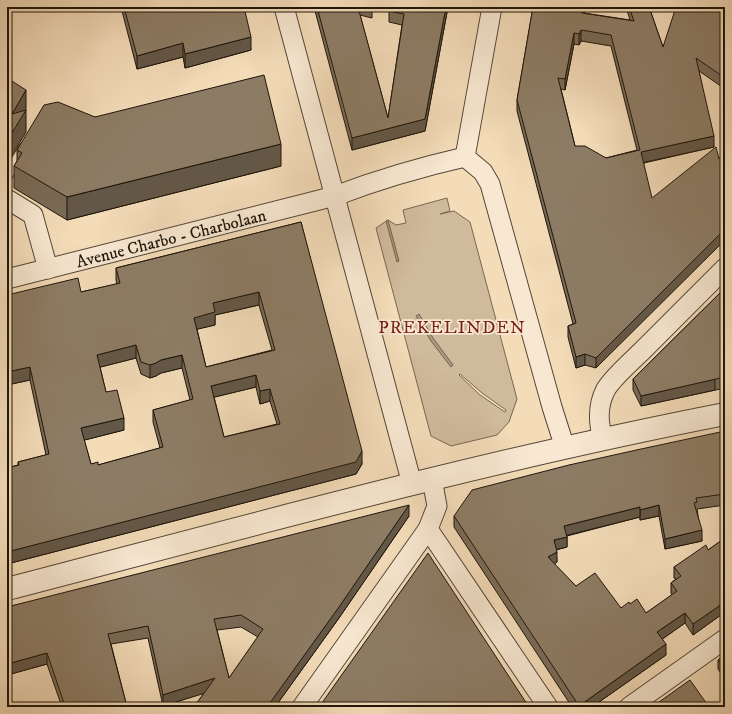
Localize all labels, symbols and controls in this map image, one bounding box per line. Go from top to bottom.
street label: Avenue Charbo - Charbolaan [74,205,269,273]
district label: PREKELINDEN [378,317,526,339]

